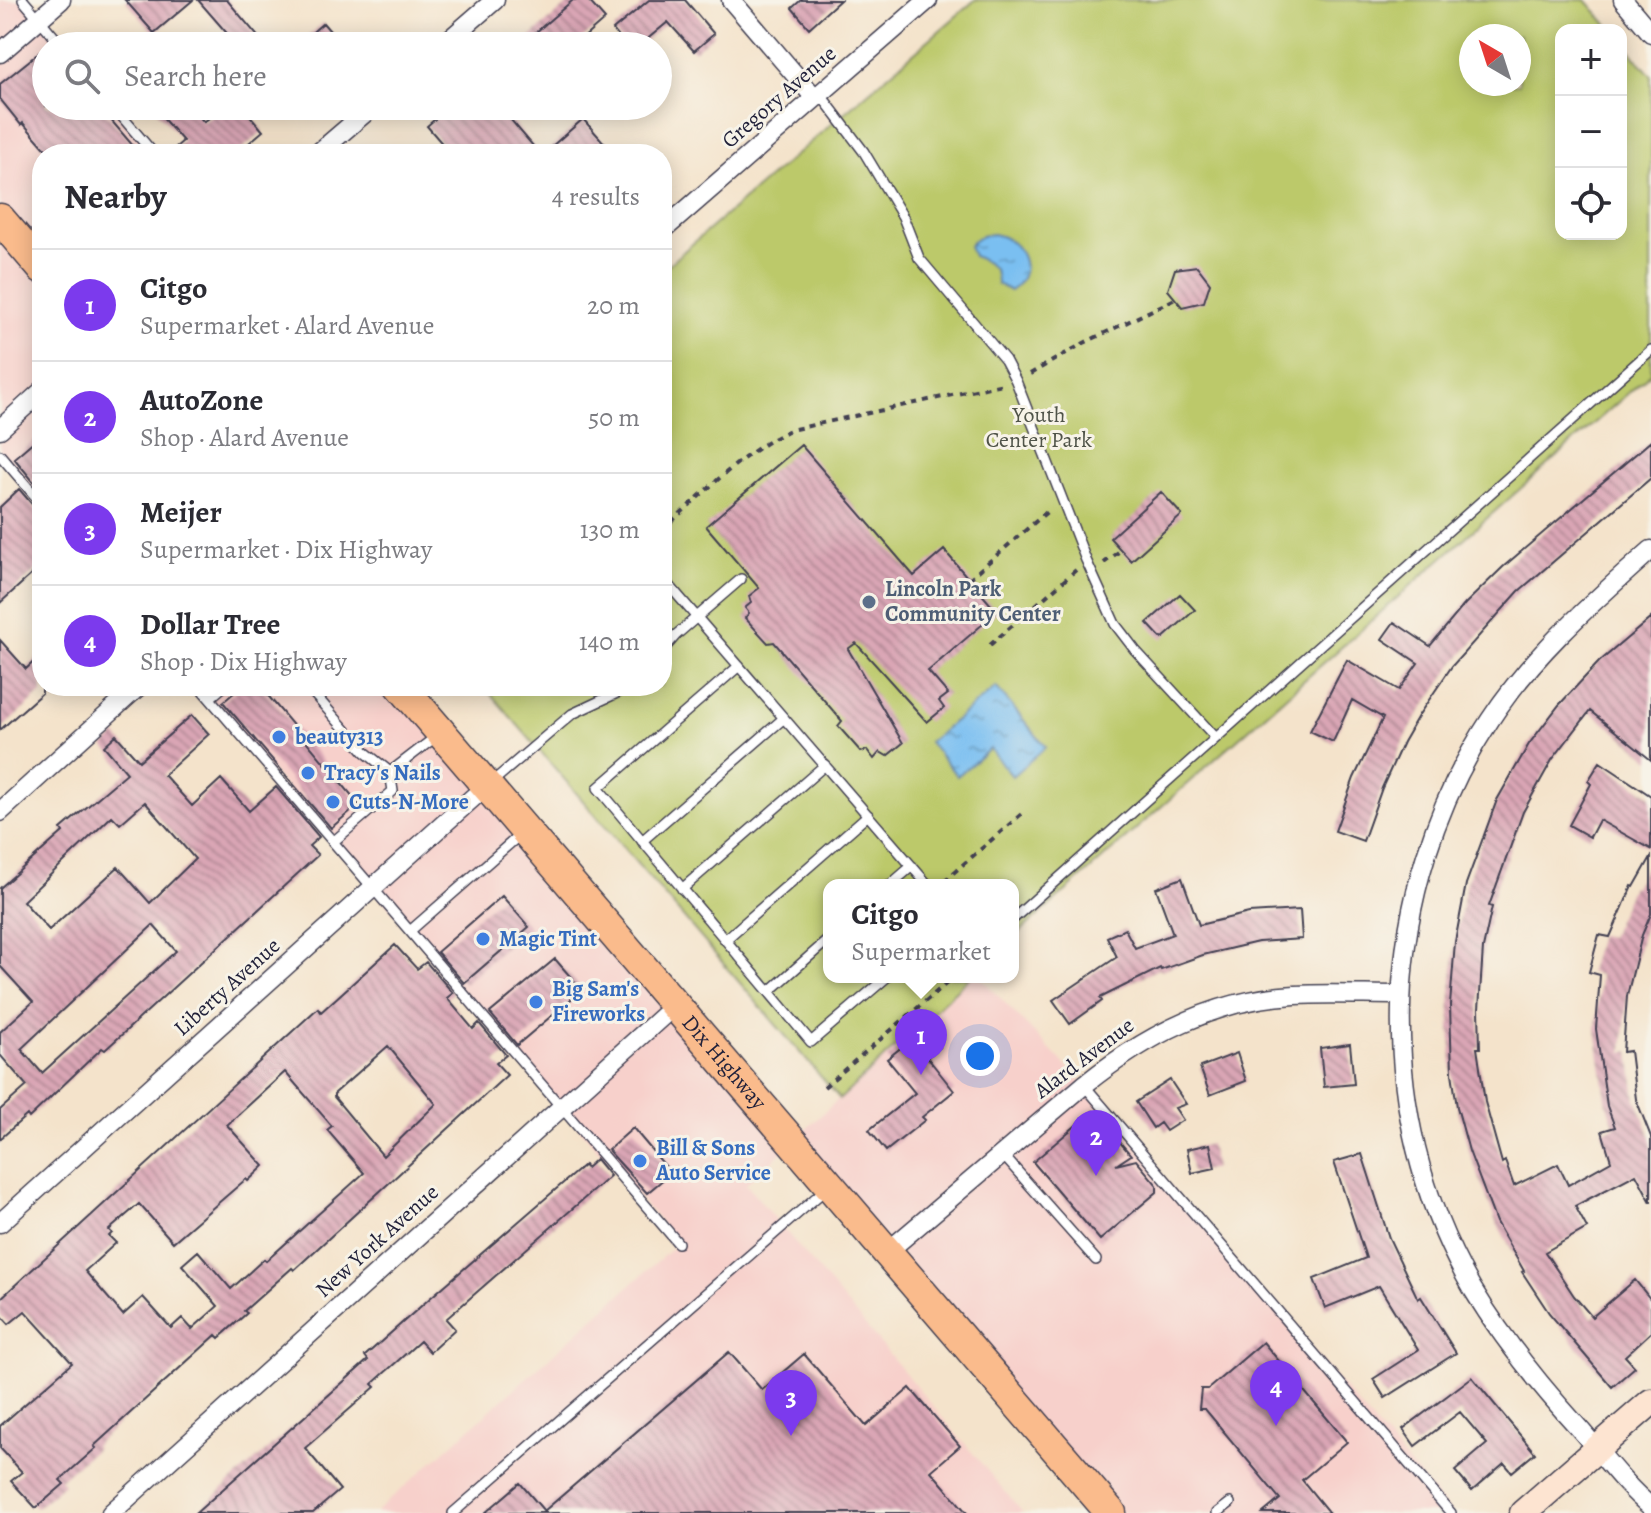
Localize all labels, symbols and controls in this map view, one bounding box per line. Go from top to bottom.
north arrow [1459,24,1531,96]
map controls [1555,24,1627,240]
button: + [1555,24,1627,96]
search box [32,32,672,120]
street label: Gregory Avenue [715,39,843,155]
icon: search [60,54,104,98]
text: Search here [124,56,267,96]
button: − [1555,96,1627,168]
button: locate [1555,168,1627,240]
text: Nearby [64,173,167,220]
text: 4 results [552,179,640,214]
text: Citgo [140,268,207,308]
text: 1 [85,288,95,323]
text: 20 m [587,288,640,323]
text: Supermarket · Alard Avenue [140,308,434,343]
text: AutoZone [140,380,263,420]
text: 2 [84,400,96,435]
text: 50 m [588,400,640,435]
park label: Youth Center Park [986,400,1092,455]
text: Shop · Alard Avenue [140,420,349,455]
text: Meijer [140,492,222,532]
text: 3 [84,512,96,547]
text: 130 m [580,512,640,547]
text: Supermarket · Dix Highway [140,532,432,567]
place label: Lincoln Park Community Center [885,574,1061,629]
marker: Lincoln Park Community Center [860,593,878,611]
text: Dollar Tree [140,604,280,644]
text: 4 [84,624,96,659]
text: 140 m [579,624,640,659]
text: Shop · Dix Highway [140,644,347,679]
place label: beauty313 [294,722,383,752]
marker: beauty313 [270,728,288,746]
place label: Tracy's Nails [324,758,441,788]
marker: Tracy's Nails [299,764,317,782]
place label: Cuts-N-More [349,787,469,817]
marker: Cuts-N-More [324,793,342,811]
popup [823,879,1019,983]
text: Citgo [851,894,919,934]
place label: Magic Tint [499,924,598,954]
marker: Magic Tint [474,930,492,948]
street label: Liberty Avenue [167,931,287,1043]
text: Supermarket [851,934,991,969]
place label: Big Sam's Fireworks [552,974,645,1029]
marker: Big Sam's Fireworks [527,993,545,1011]
street label: Dix Highway [675,1008,773,1116]
pin: 1 [895,1009,947,1075]
street label: Alard Avenue [1027,1011,1140,1106]
your location [960,1036,1000,1076]
pin: 2 [1070,1110,1122,1176]
place label: Bill & Sons Auto Service [655,1133,771,1188]
marker: Bill & Sons Auto Service [631,1152,649,1170]
street label: New York Avenue [309,1178,445,1304]
pin: 4 [1250,1360,1302,1426]
pin: 3 [765,1370,817,1436]

